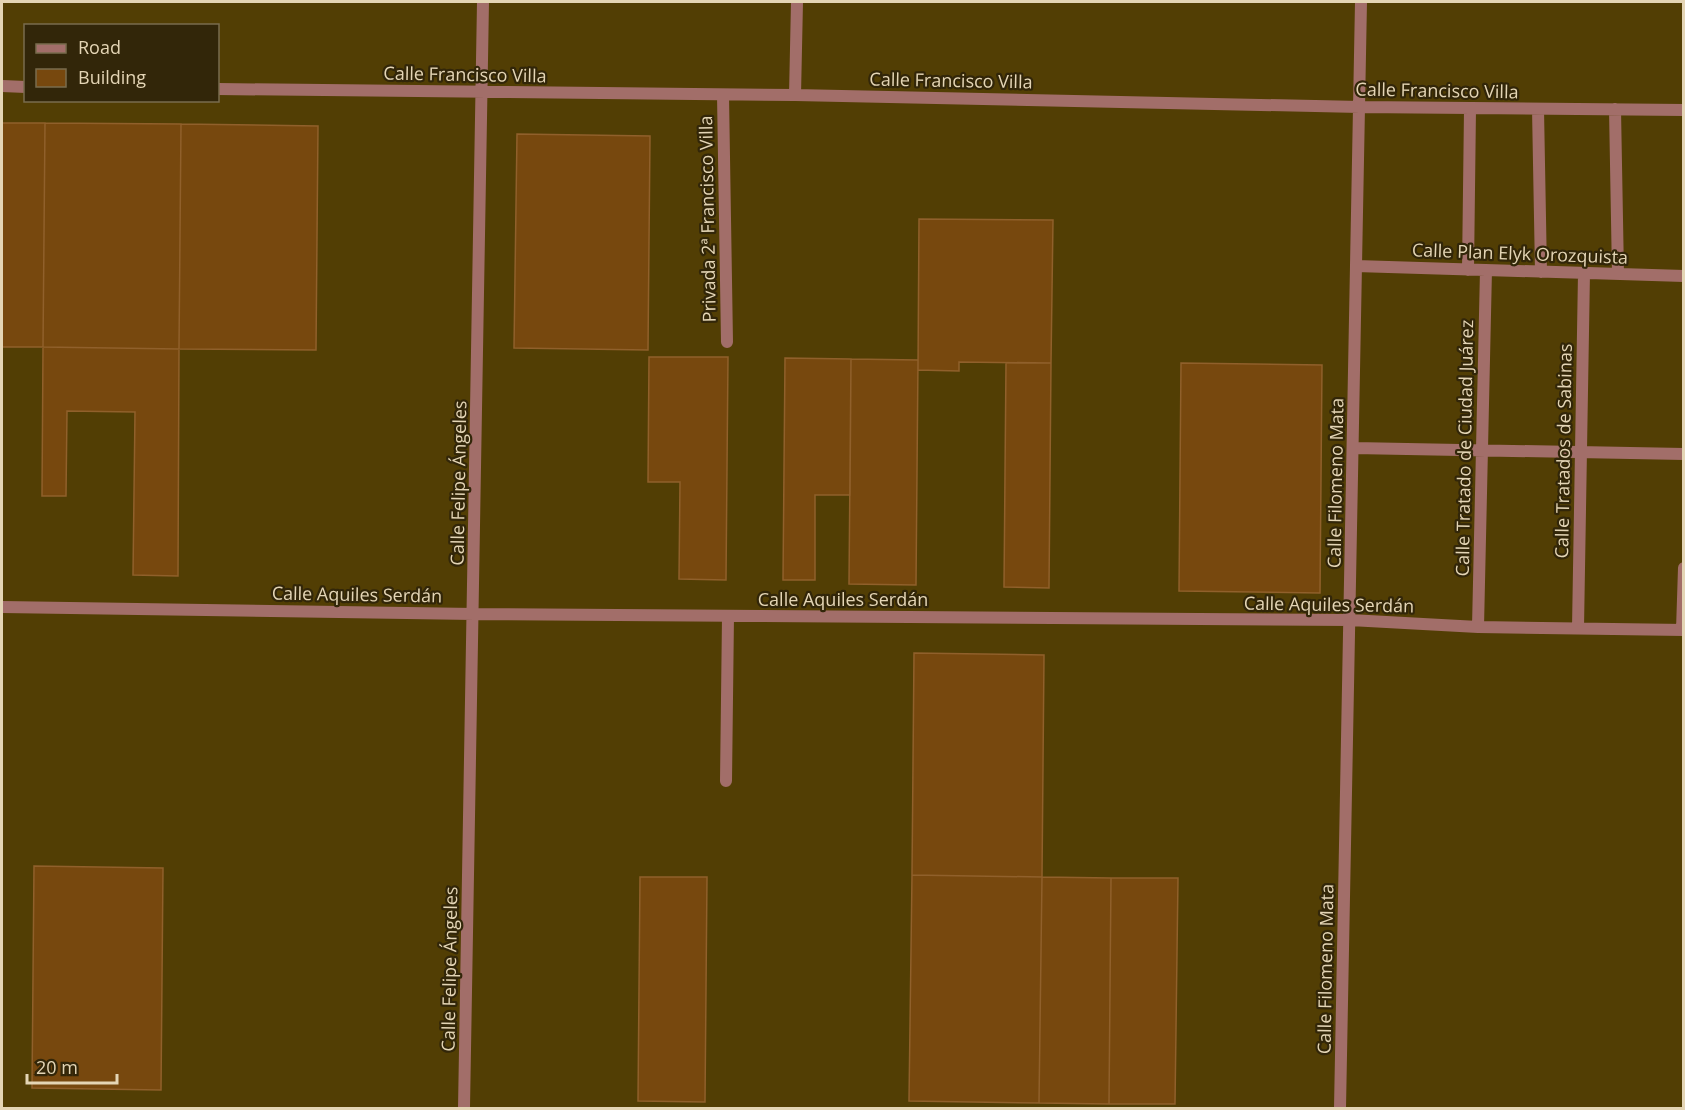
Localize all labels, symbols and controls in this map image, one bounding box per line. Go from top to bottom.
legend [24,24,219,102]
text: Road [78,35,121,59]
street label: Calle Francisco Villa [383,61,547,87]
text: Building [78,65,146,89]
street label: Calle Francisco Villa [869,67,1033,93]
street label: Calle Francisco Villa [1355,77,1519,103]
street label: Privada 2ª Francisco Villa [693,115,721,323]
street label: Calle Plan Elyk Orozquista [1412,237,1628,269]
street label: Calle Tratado de Ciudad Juárez [1450,319,1478,577]
street label: Calle Tratados de Sabinas [1549,343,1577,559]
street label: Calle Filomeno Mata [1322,398,1348,568]
street label: Calle Felipe Ángeles [445,400,471,566]
street label: Calle Aquiles Serdán [272,581,442,607]
street label: Calle Aquiles Serdán [758,587,928,611]
street label: Calle Aquiles Serdán [1244,591,1414,617]
street label: Calle Filomeno Mata [1312,884,1338,1054]
street label: Calle Felipe Ángeles [436,886,462,1052]
scale bar [27,1047,117,1085]
text: 20 m [36,1055,78,1079]

